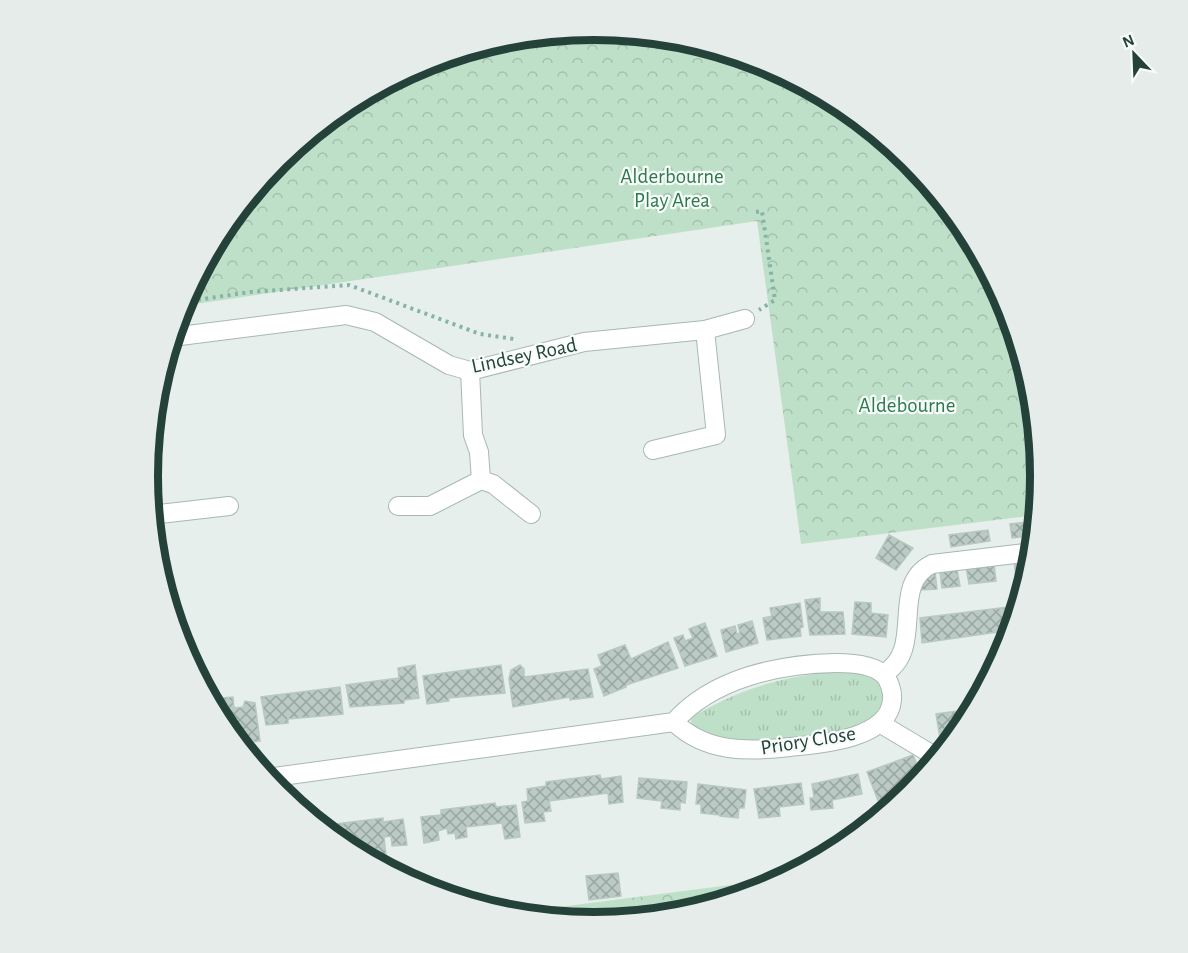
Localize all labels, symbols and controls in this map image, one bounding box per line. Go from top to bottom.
north arrow [1104,24,1164,84]
text: N [1120,32,1137,51]
park label: Alderbourne Play Area [620,166,724,211]
street label: Lindsey Road [469,334,579,377]
park label: Aldebourne [859,395,955,416]
street label: Priory Close [759,723,857,758]

